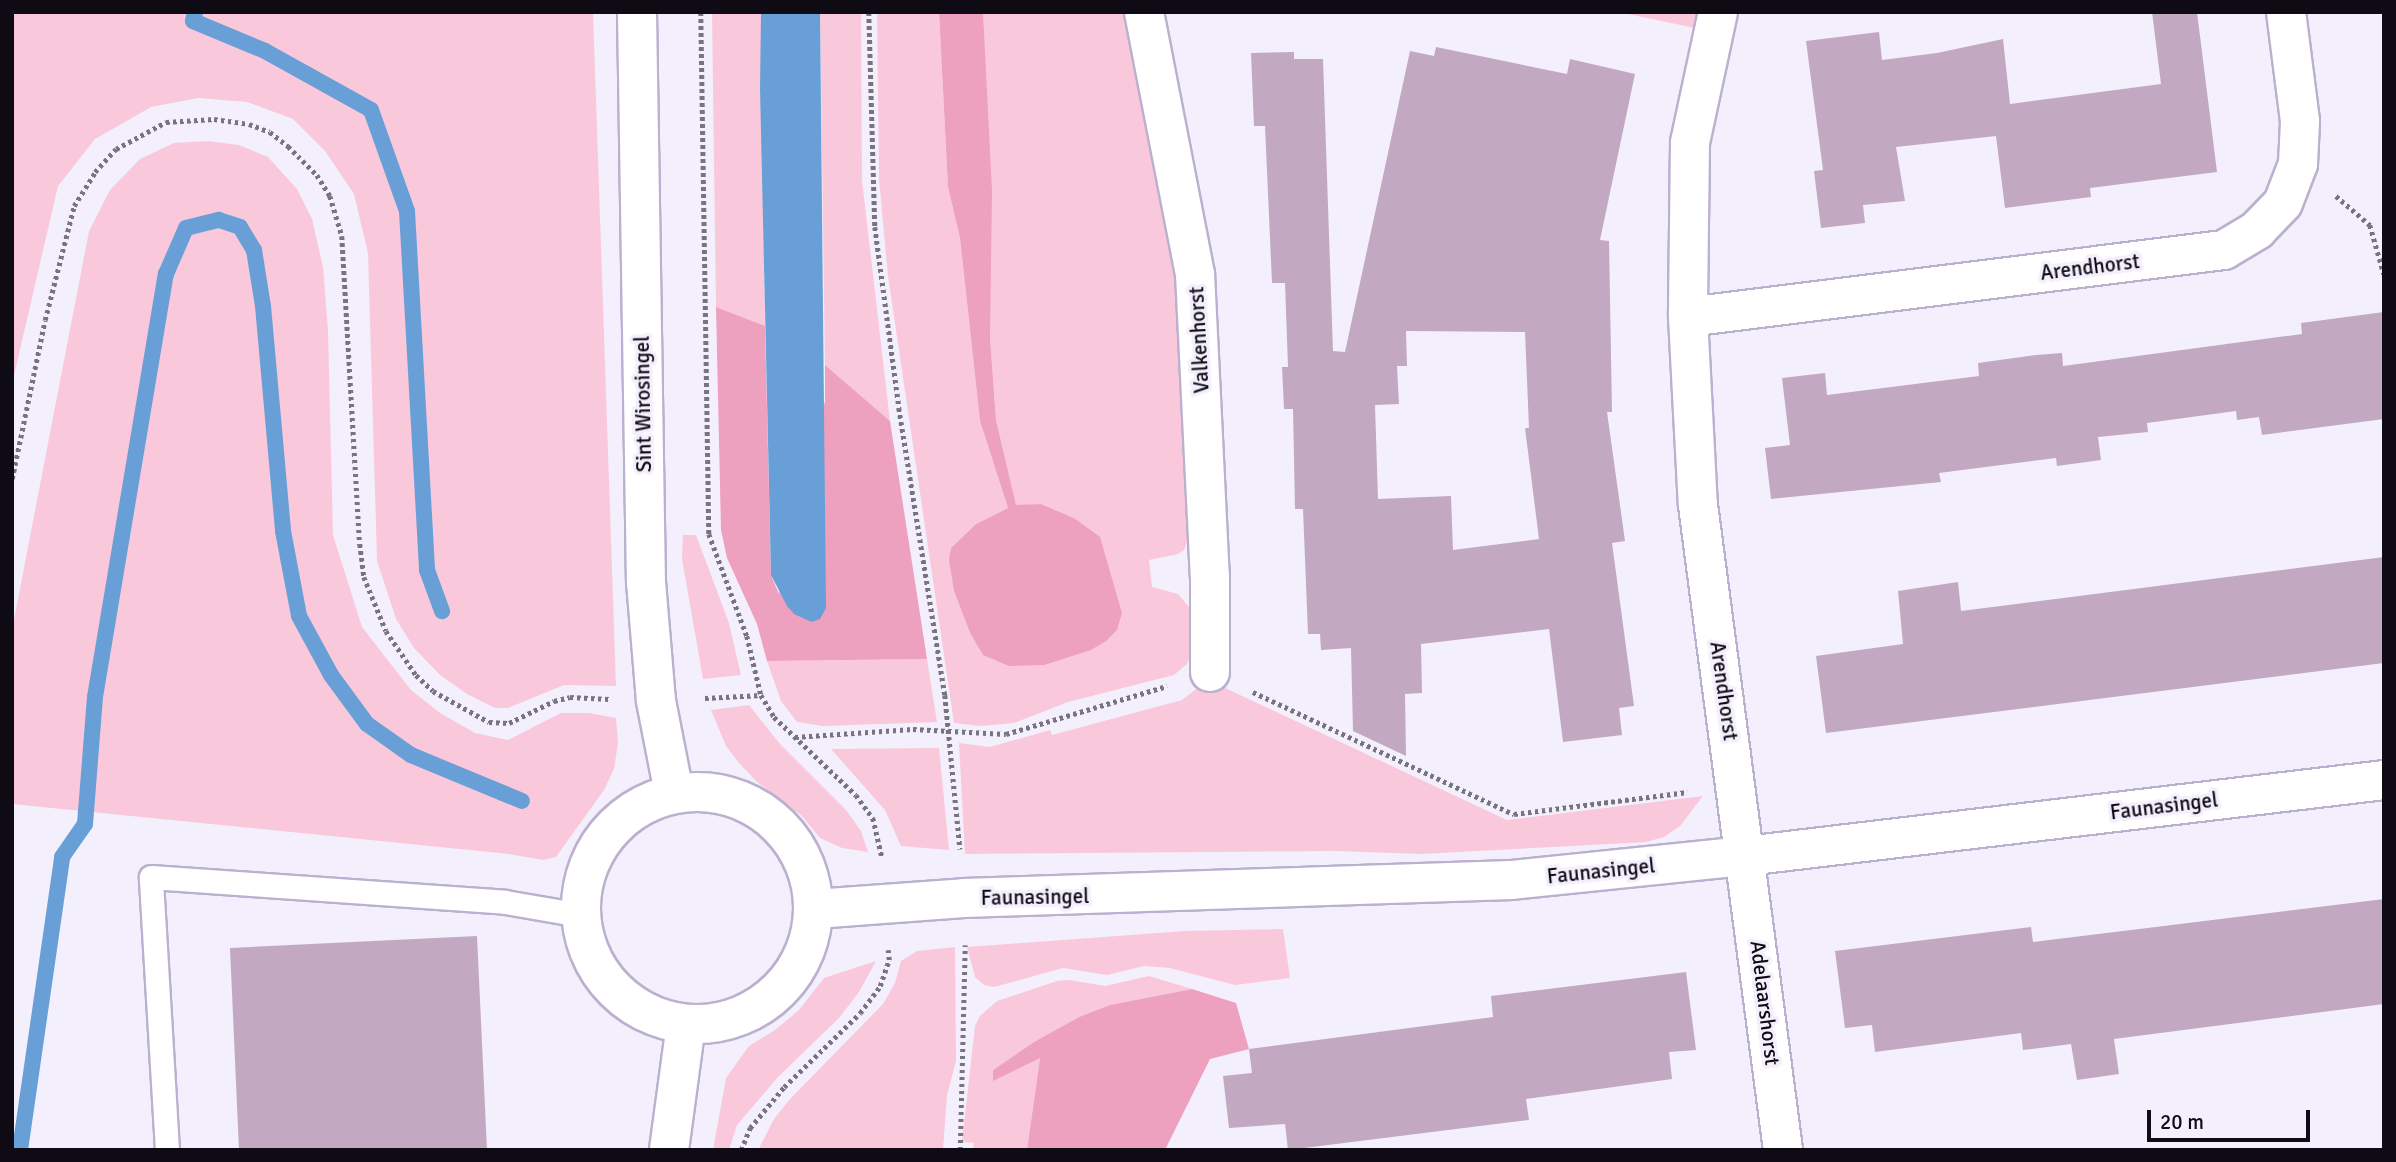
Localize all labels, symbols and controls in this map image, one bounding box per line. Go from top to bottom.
street label: Arendhorst [2039,248,2141,286]
street label: Valkenhorst [1184,286,1214,394]
street label: Sint Wirosingel [629,335,657,473]
street label: Arendhorst [1705,640,1743,742]
street label: Faunasingel [2109,787,2219,825]
street label: Faunasingel [1546,853,1656,889]
street label: Faunasingel [980,883,1090,911]
street label: Adelaarshorst [1745,939,1785,1067]
scale bar [2151,1096,2314,1140]
text: 20 m [2160,1109,2204,1135]

